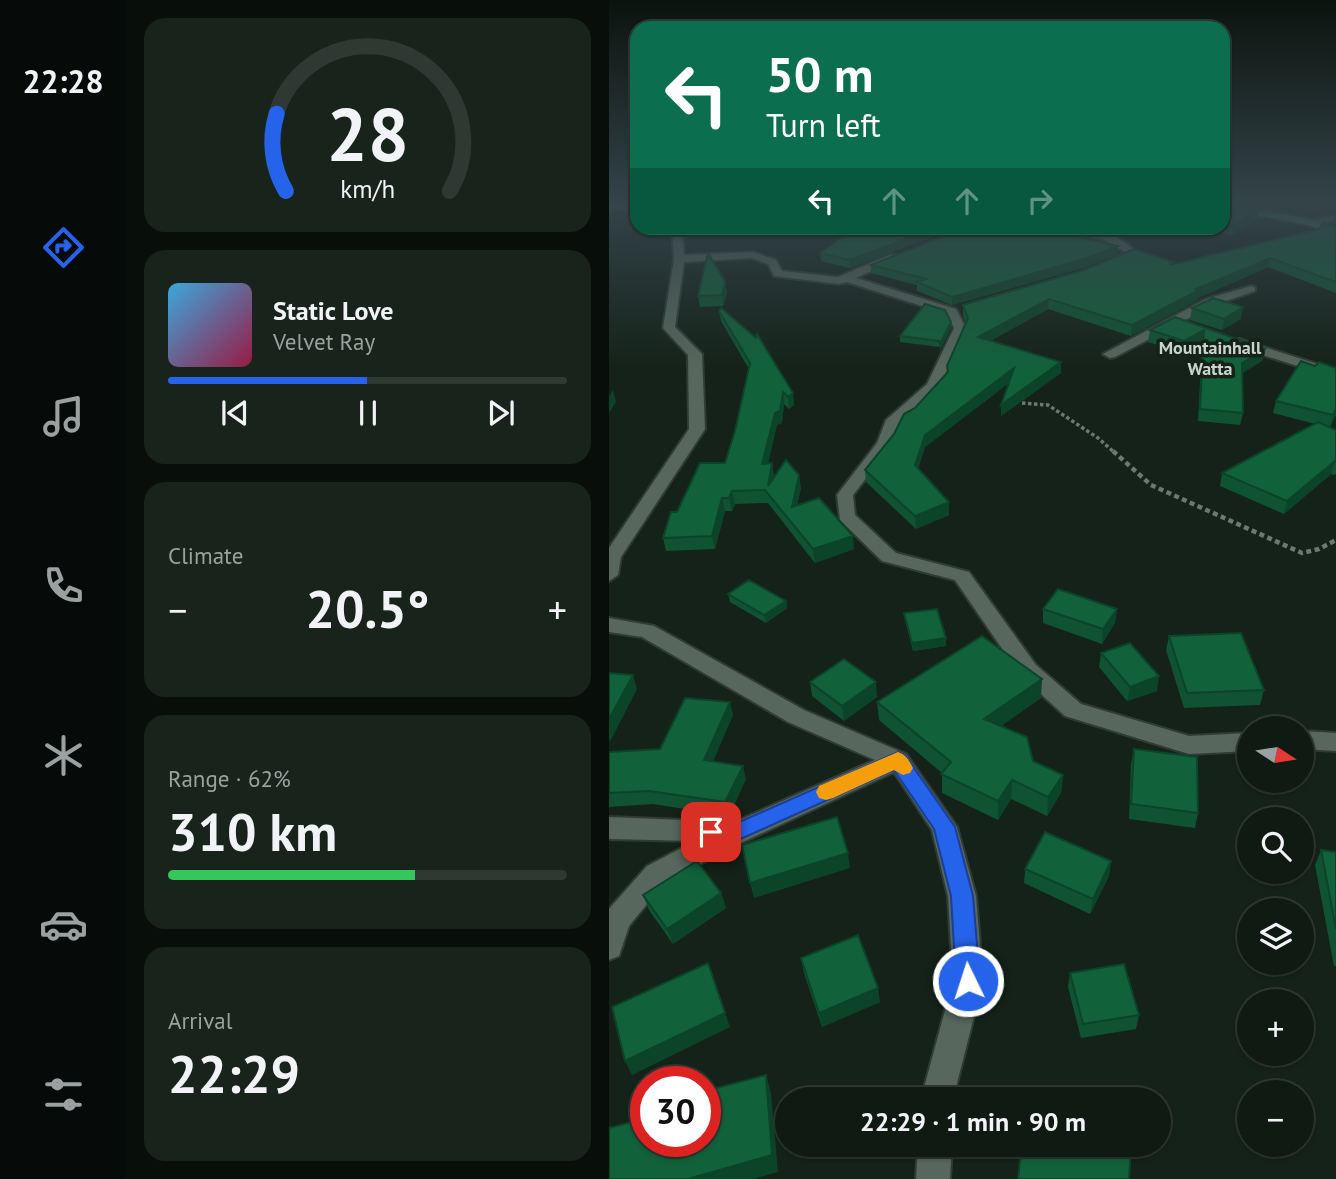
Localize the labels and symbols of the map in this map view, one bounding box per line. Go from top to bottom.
district label: Mountainhall Watta [1159,336,1262,380]
north arrow [1237,716,1314,793]
pin [681,802,741,862]
position arrow [931,944,1005,1018]
speed limit sign: 30 [630,1066,721,1157]

